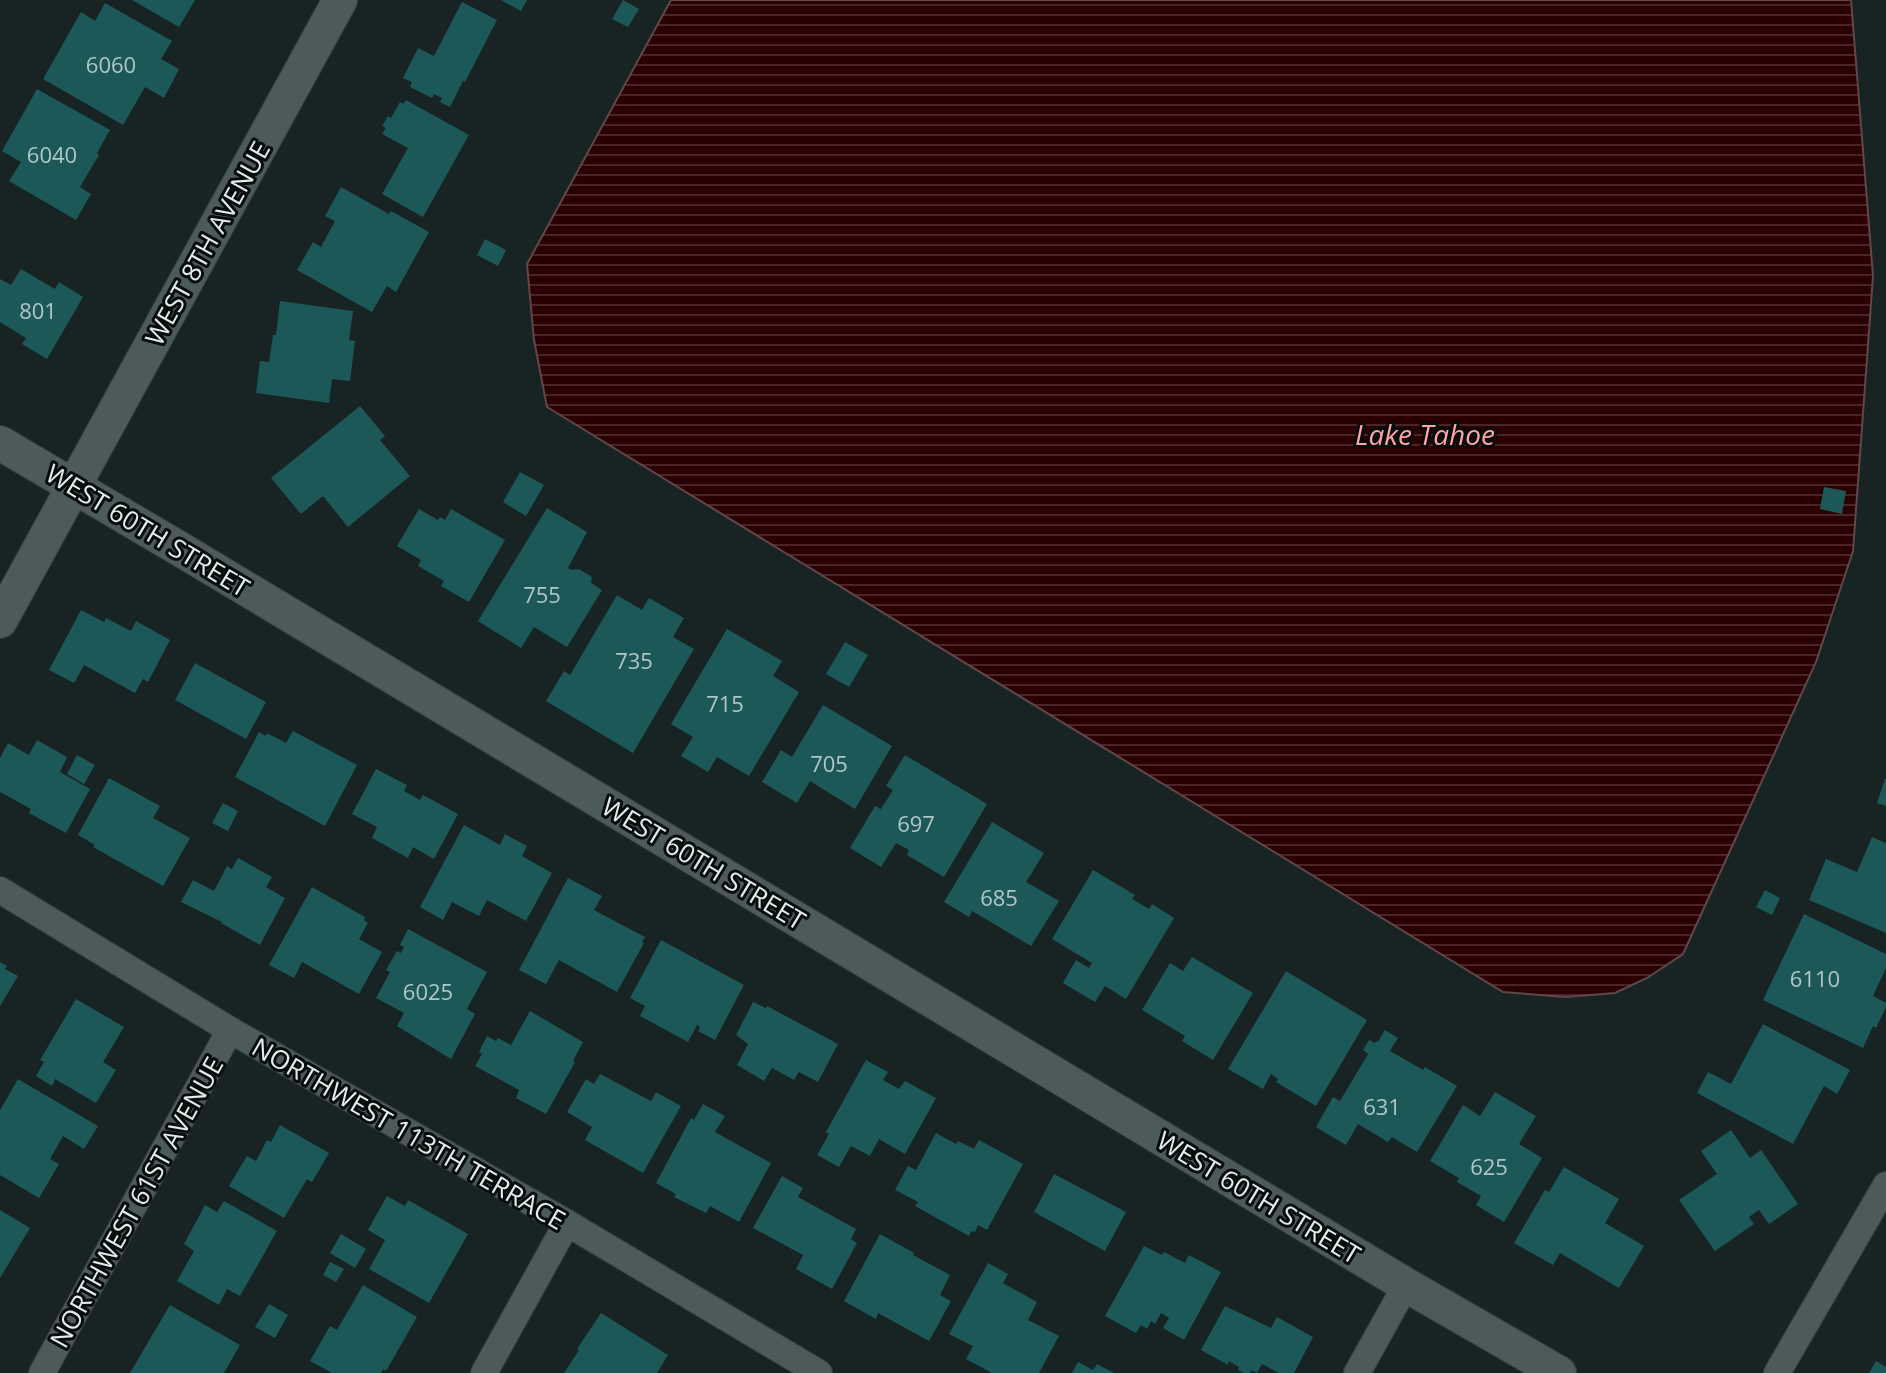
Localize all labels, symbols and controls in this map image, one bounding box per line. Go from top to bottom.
house number: 6060 [86,49,136,79]
street label: WEST 8TH AVENUE [136,134,278,352]
house number: 6040 [27,139,77,169]
house number: 801 [19,295,57,325]
water label: Lake Tahoe [1355,415,1495,453]
street label: WEST 60TH STREET [39,455,257,605]
house number: 755 [523,579,561,609]
house number: 735 [615,645,653,675]
house number: 715 [706,688,744,718]
house number: 705 [810,748,848,778]
street label: WEST 60TH STREET [595,788,813,938]
house number: 697 [897,808,935,838]
house number: 685 [980,882,1018,912]
house number: 6110 [1790,963,1840,993]
house number: 6025 [403,976,453,1006]
street label: NORTHWEST 113TH TERRACE [246,1028,572,1238]
street label: NORTHWEST 61ST AVENUE [41,1050,231,1354]
house number: 631 [1363,1091,1401,1121]
street label: WEST 60TH STREET [1150,1122,1368,1272]
house number: 625 [1470,1151,1508,1181]

